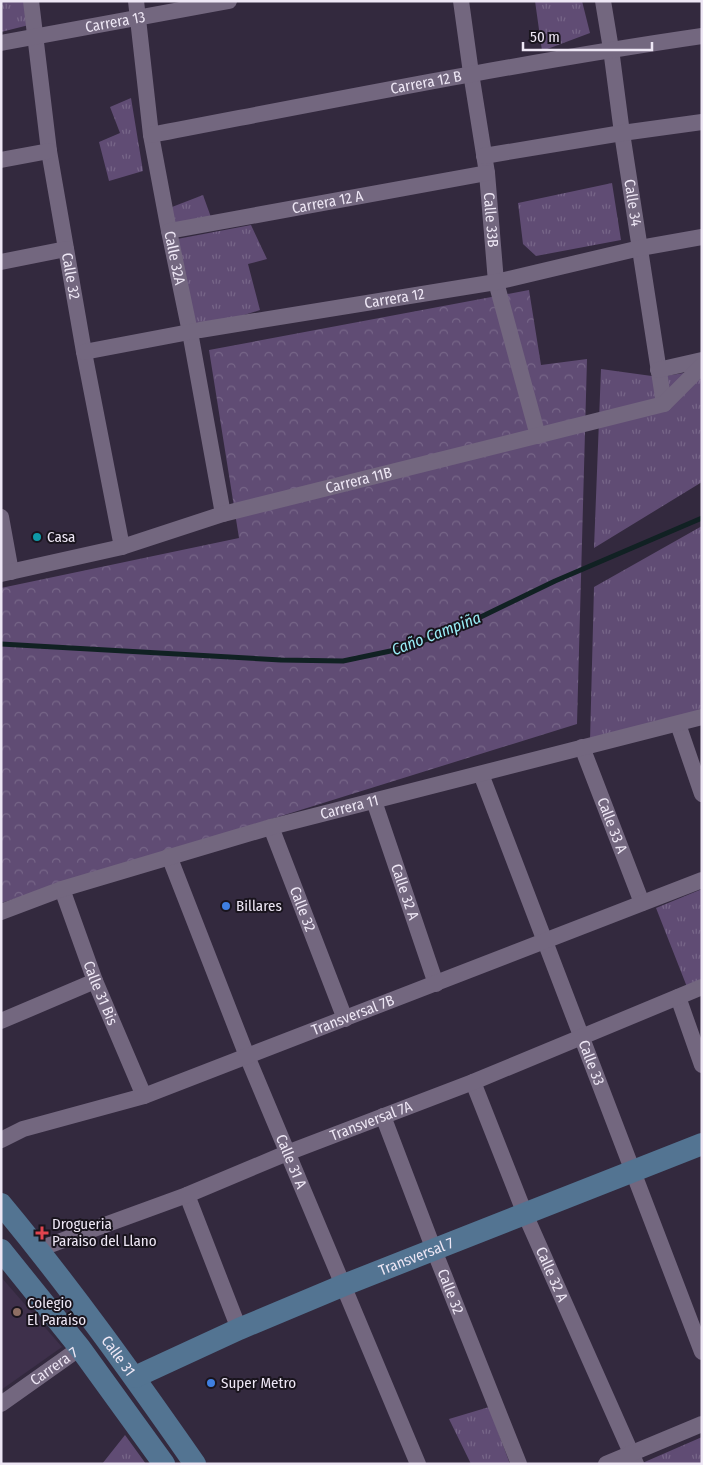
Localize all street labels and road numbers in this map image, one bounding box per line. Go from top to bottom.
street label: Carrera 13 [84,8,147,36]
street label: Carrera 12 B [389,67,463,98]
street label: Calle 34 [620,178,645,228]
street label: Carrera 12 A [290,187,364,217]
street label: Calle 33B [480,192,502,248]
street label: Calle 32A [160,229,189,287]
street label: Calle 32 [58,251,84,301]
street label: Carrera 12 [363,285,426,312]
street label: Carrera 11B [324,463,394,497]
street label: Carrera 11 [318,791,380,823]
street label: Calle 33 A [593,795,631,856]
street label: Calle 32 A [387,861,423,922]
street label: Calle 32 [286,884,320,935]
street label: Calle 31 Bis [80,959,122,1028]
street label: Transversal 7B [309,991,397,1039]
street label: Calle 33 [575,1037,608,1088]
street label: Transversal 7A [328,1097,415,1145]
street label: Calle 31 A [272,1132,311,1191]
street label: Transversal 7 [376,1234,456,1279]
street label: Calle 32 A [532,1244,572,1305]
street label: Calle 32 [433,1266,468,1317]
street label: Calle 31 [98,1332,139,1380]
street label: Carrera 7 [27,1343,81,1389]

